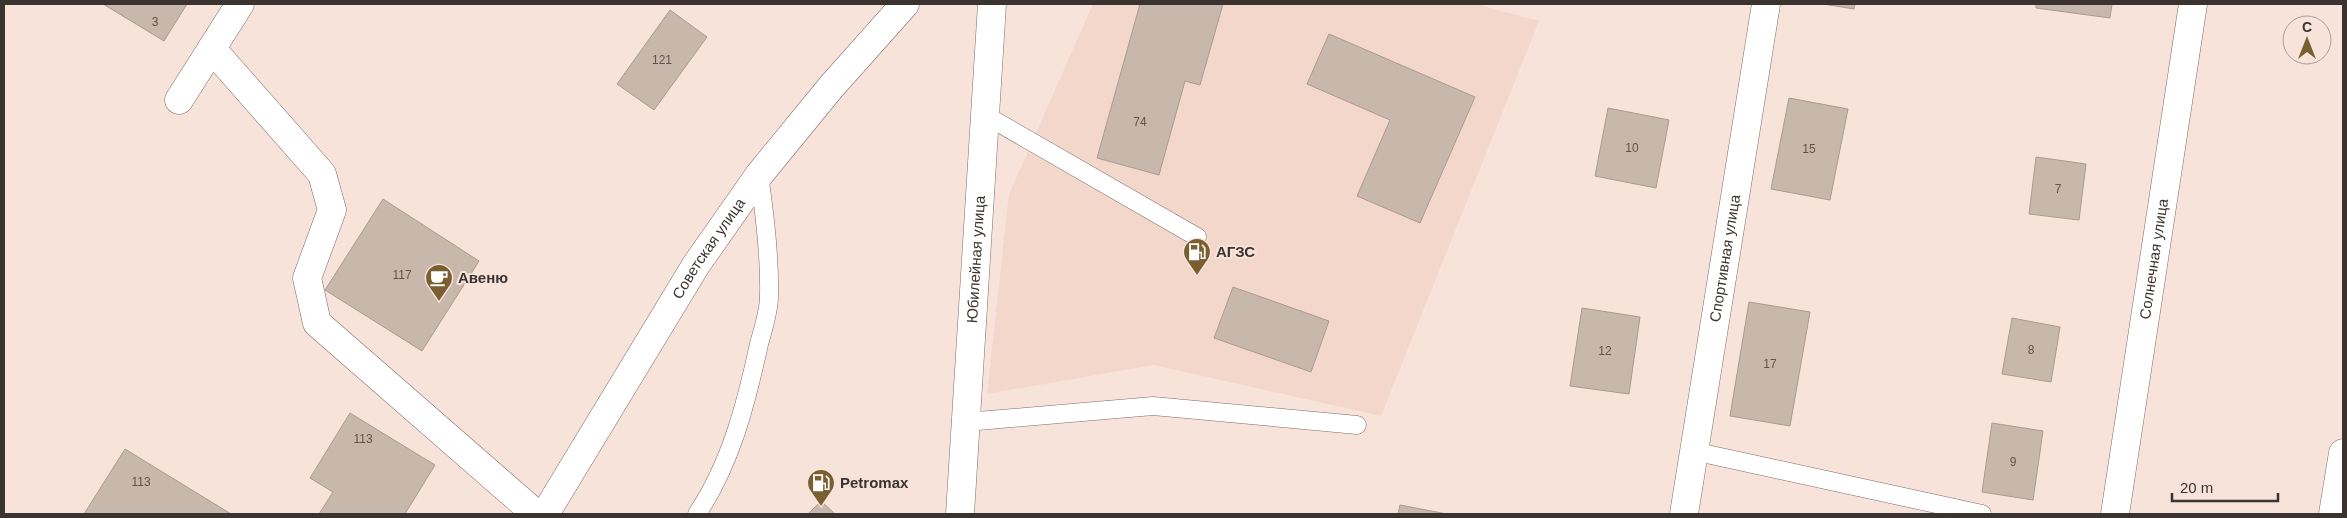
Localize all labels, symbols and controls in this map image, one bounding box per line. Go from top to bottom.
house number: 3 [152,15,159,29]
north arrow [2282,15,2332,65]
text: С [2302,19,2312,35]
house number: 121 [652,53,672,67]
house number: 74 [1133,115,1147,129]
house number: 10 [1625,141,1639,155]
house number: 15 [1802,142,1816,156]
house number: 7 [2055,182,2062,196]
street label: Спортивная улица [1706,193,1743,323]
street label: Советская улица [669,194,749,302]
street label: Юбилейная улица [963,194,988,324]
street label: Солнечная улица [2136,197,2171,320]
fuel station icon: АГЗС [1182,237,1212,276]
place label: АГЗС [1216,243,1255,260]
cafe icon: Авеню [424,263,454,302]
house number: 117 [392,268,412,282]
place label: Авеню [458,269,508,286]
house number: 8 [2028,343,2035,357]
house number: 12 [1598,344,1612,358]
house number: 17 [1763,357,1777,371]
house number: 113 [353,432,373,446]
house number: 9 [2010,455,2017,469]
fuel station icon: Petromax [806,468,836,507]
scale bar [2172,470,2278,502]
place label: Petromax [840,474,909,491]
house number: 113 [131,475,151,489]
text: 20 m [2180,479,2213,496]

